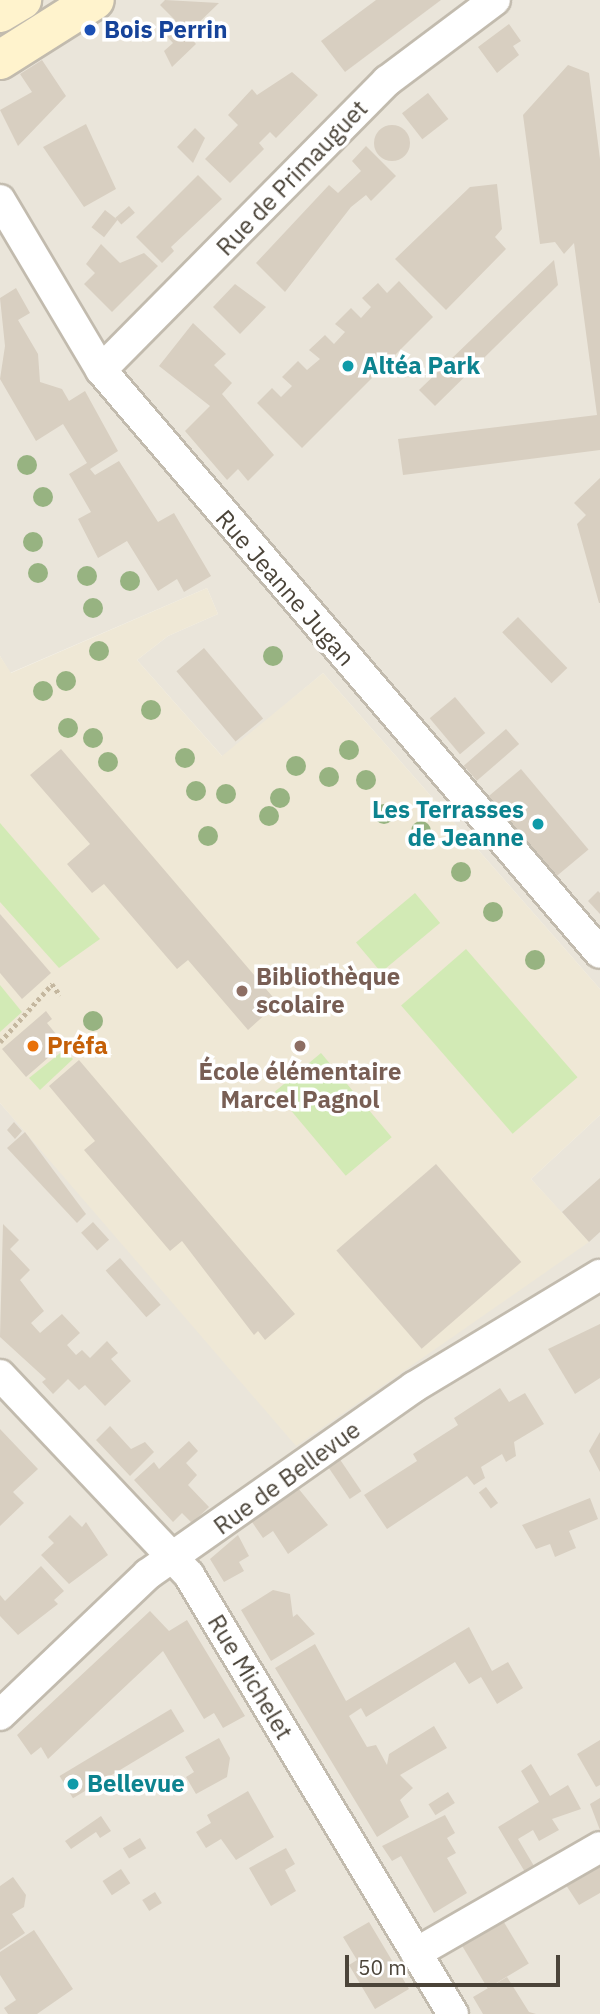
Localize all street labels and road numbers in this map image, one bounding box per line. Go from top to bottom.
street label: Rue de Primauguet [210,94,374,262]
street label: Rue Jeanne Jugan [209,504,361,672]
street label: Rue de Bellevue [208,1415,366,1541]
street label: Rue Michelet [202,1609,298,1745]

